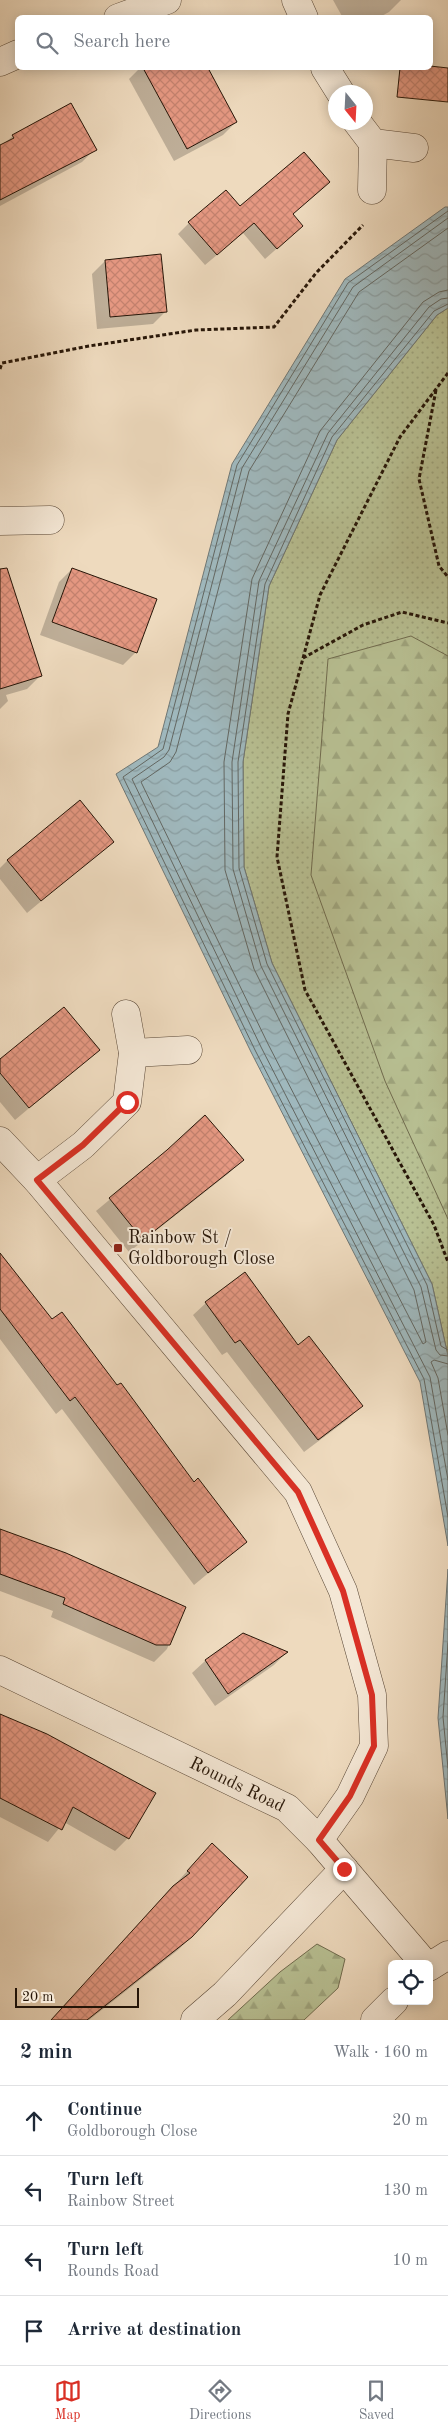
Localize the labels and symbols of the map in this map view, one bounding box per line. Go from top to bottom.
north arrow [328,85,373,130]
route start [116,1091,139,1114]
place label: Rainbow St / Goldborough Close [128,1229,275,1268]
marker: Rainbow St / Goldborough Close [112,1242,124,1254]
street label: Rounds Road [187,1754,287,1816]
route end [333,1858,356,1881]
scale bar [15,1985,139,2008]

